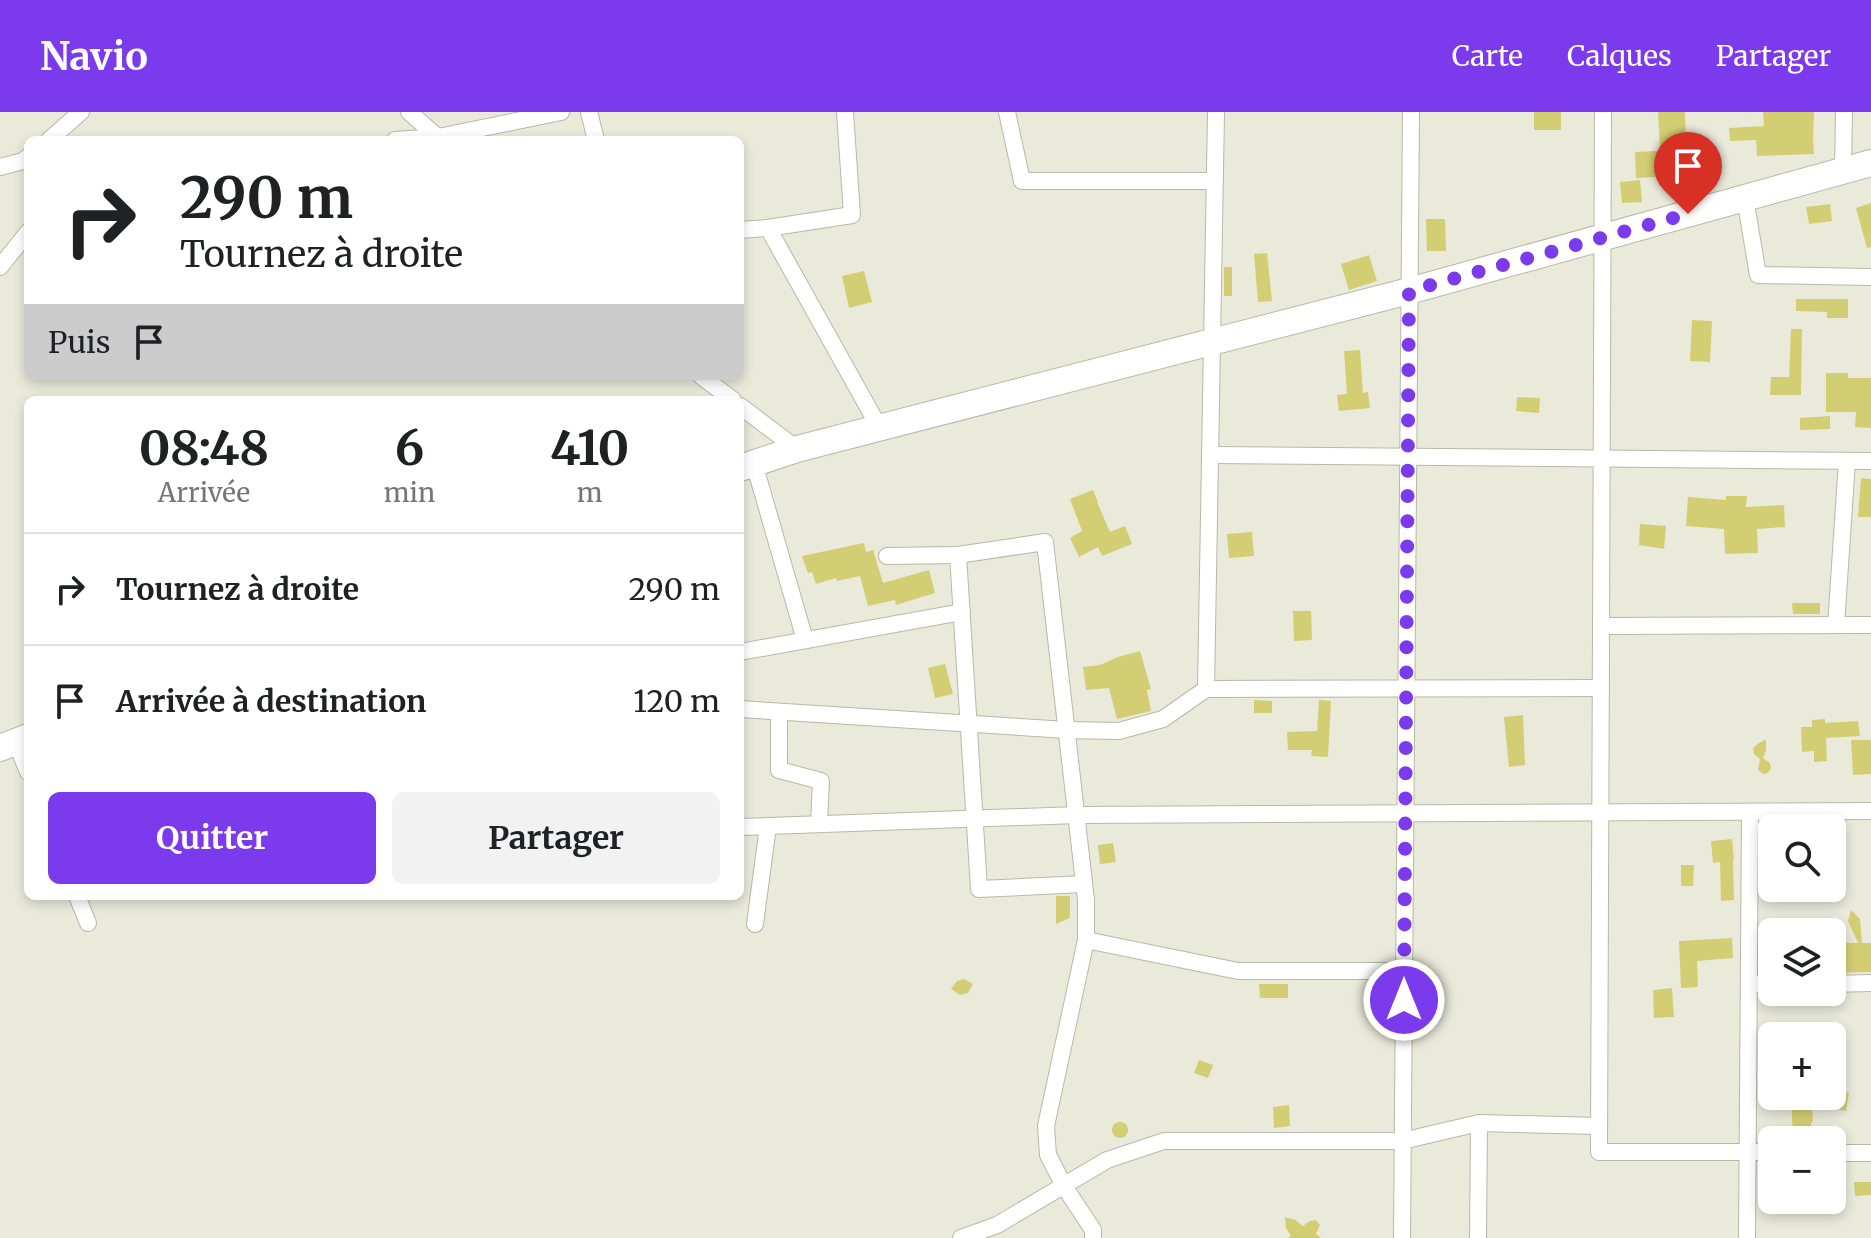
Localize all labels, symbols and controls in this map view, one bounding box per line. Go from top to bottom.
text: Navio [40,33,148,80]
text: Carte [1452,38,1523,74]
text: Calques [1567,38,1672,74]
text: Partager [1716,38,1831,74]
pin [1654,132,1722,214]
icon: arrive [1666,144,1710,188]
text: 290 m [180,163,353,233]
icon: right [48,168,152,272]
text: Tournez à droite [180,232,463,277]
icon: arrive [127,320,171,364]
text: Puis [48,323,111,361]
text: 08:48 [139,418,269,478]
text: 6 [395,418,424,478]
text: 410 [550,418,629,478]
text: Arrivée [158,476,250,509]
text: min [384,476,435,509]
text: m [577,476,603,509]
icon: right [48,567,92,611]
text: Tournez à droite [116,570,359,608]
text: 290 m [629,570,720,608]
icon: arrive [48,679,92,723]
text: Arrivée à destination [116,682,426,720]
text: 120 m [633,682,720,720]
button: Quitter [48,792,376,884]
button: Partager [392,792,720,884]
map controls [1758,814,1846,1214]
button: search [1758,814,1846,902]
button: layers [1758,918,1846,1006]
position arrow [1362,958,1446,1042]
button: + [1758,1022,1846,1110]
button: − [1758,1126,1846,1214]

